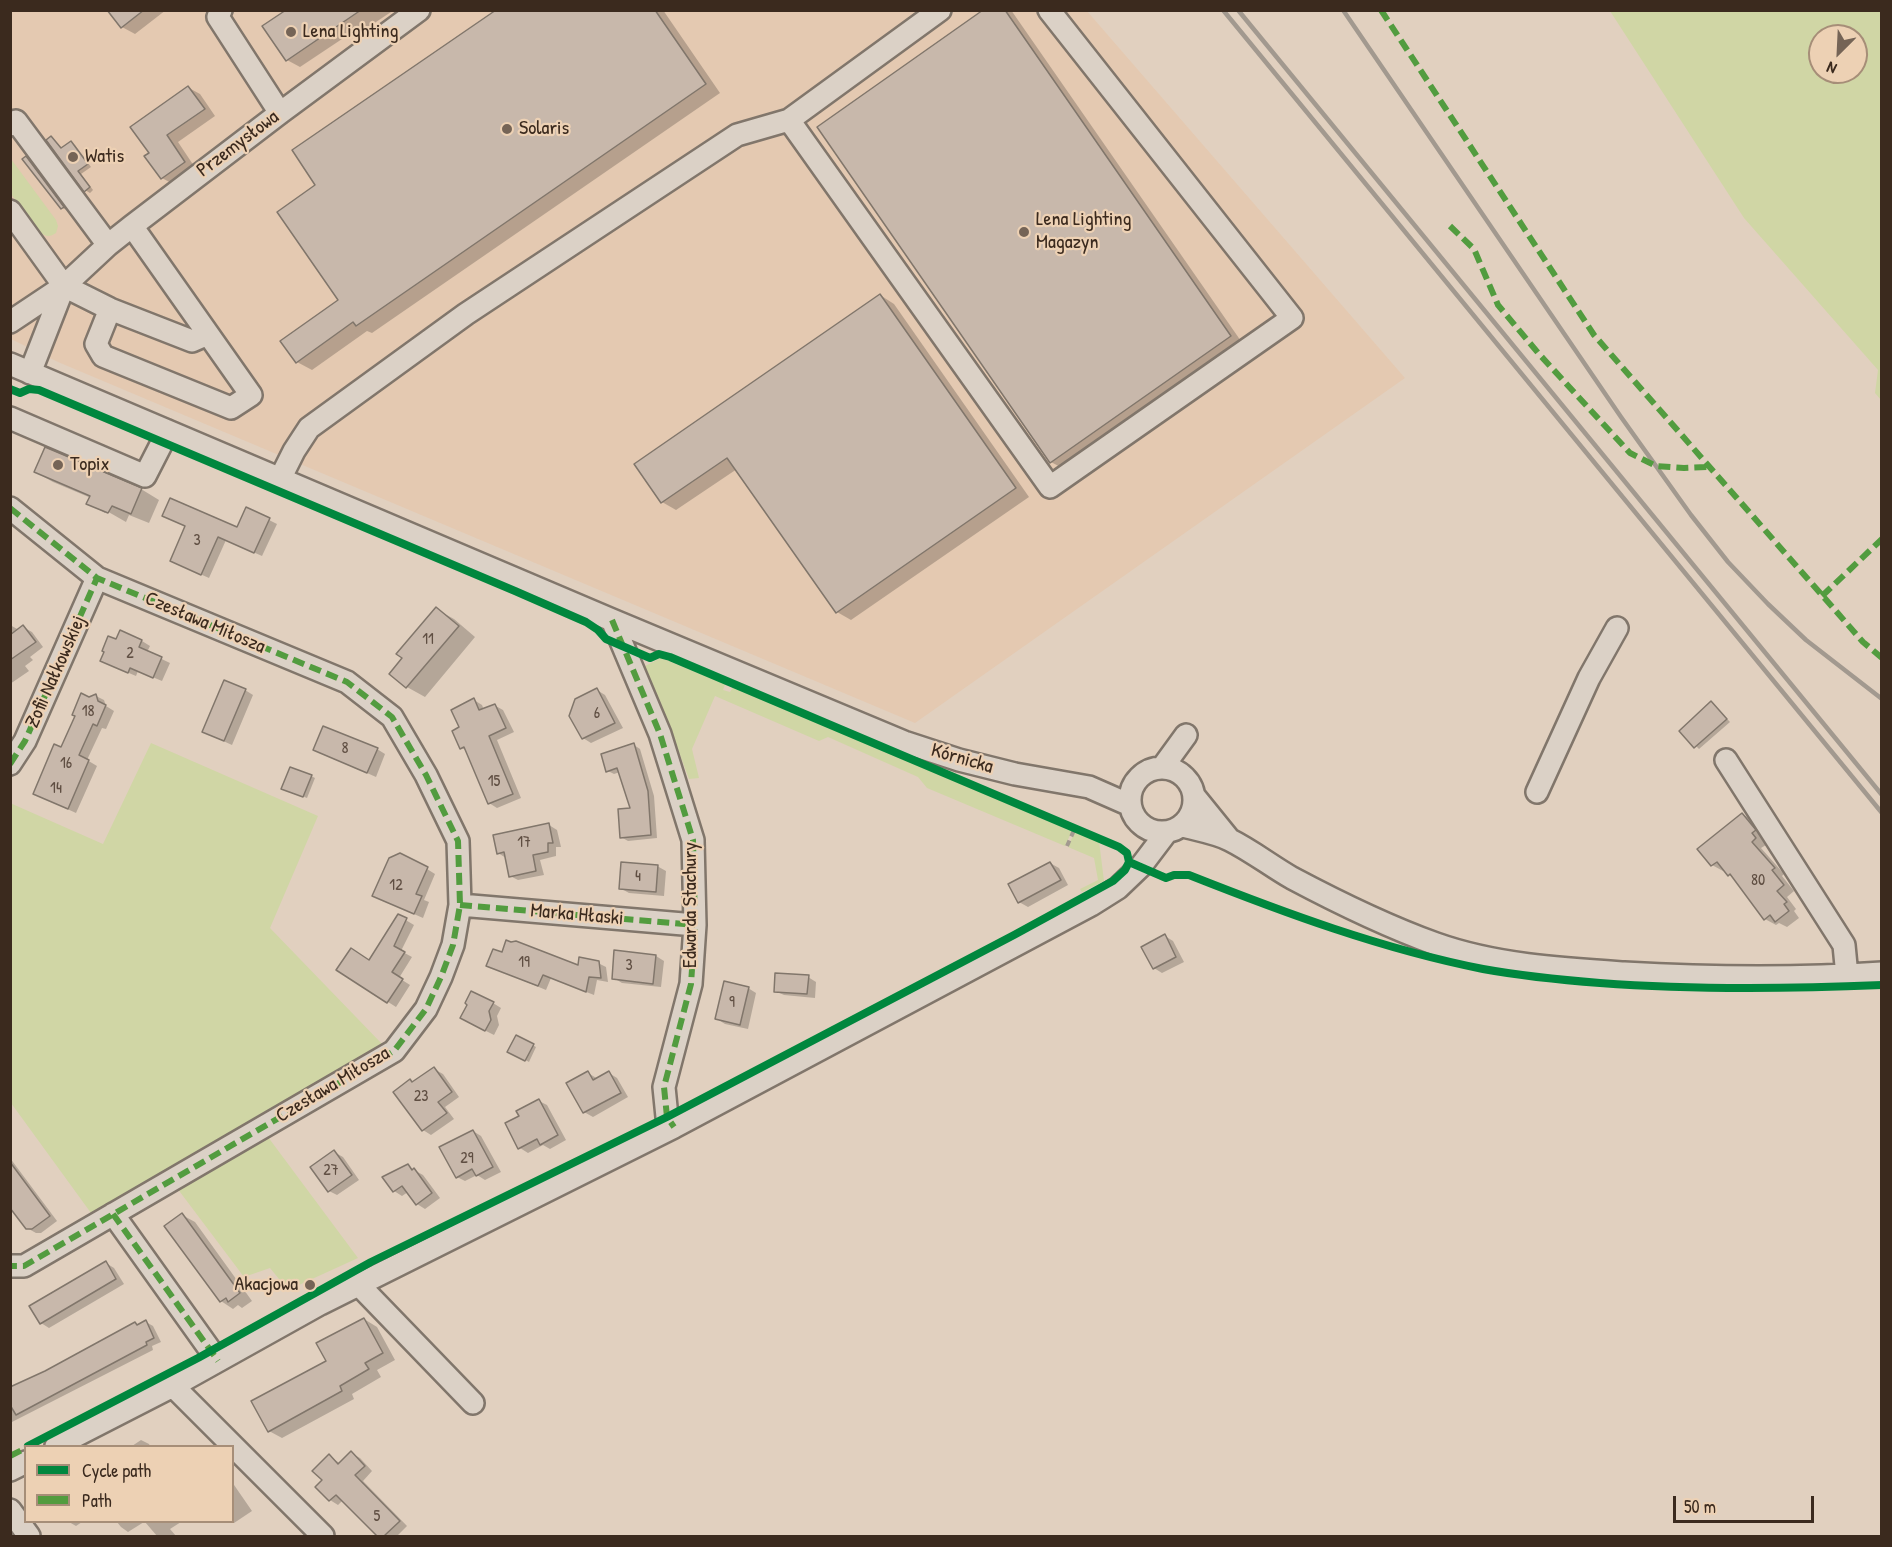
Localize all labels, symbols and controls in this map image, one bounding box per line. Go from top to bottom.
place label: Lena Lighting [303,20,398,44]
north arrow [1808,24,1868,84]
marker: Lena Lighting [284,25,298,39]
text: N [1823,57,1840,80]
street label: Przemysłowa [192,105,284,183]
place label: Solaris [519,117,569,141]
marker: Solaris [500,122,514,136]
place label: Watis [85,145,124,169]
marker: Watis [66,150,80,164]
place label: Lena Lighting Magazyn [1036,208,1131,255]
marker: Lena Lighting Magazyn [1017,225,1031,239]
place label: Topix [70,453,109,477]
marker: Topix [51,458,65,472]
house number: 3 [193,531,201,551]
street label: Czesława Miłosza [141,587,269,659]
street label: Zofii Nałkowskiej [21,612,91,732]
house number: 11 [422,630,434,650]
house number: 2 [126,644,134,664]
house number: 18 [82,702,94,722]
house number: 6 [594,704,600,724]
house number: 8 [342,739,348,759]
street label: Kórnicka [928,739,996,779]
house number: 16 [60,754,72,774]
house number: 15 [488,772,500,792]
house number: 14 [50,779,62,799]
house number: 17 [517,833,531,853]
street label: Edwarda Stachury [679,842,703,968]
house number: 4 [635,867,641,887]
house number: 80 [1751,871,1765,891]
house number: 12 [389,876,403,896]
street label: Marka Hłaski [529,899,625,931]
house number: 19 [518,953,530,973]
house number: 3 [625,956,633,976]
house number: 9 [729,993,735,1013]
street label: Czesława Miłosza [272,1042,394,1128]
house number: 23 [414,1087,428,1107]
house number: 29 [460,1149,474,1169]
house number: 27 [323,1161,339,1181]
place label: Akacjowa [234,1273,298,1297]
marker: Akacjowa [303,1278,317,1292]
legend [24,1445,234,1523]
text: Cycle path [82,1458,151,1483]
scale bar [1676,1484,1817,1522]
text: Path [82,1488,111,1513]
text: 50 m [1684,1494,1716,1519]
house number: 5 [374,1507,380,1527]

